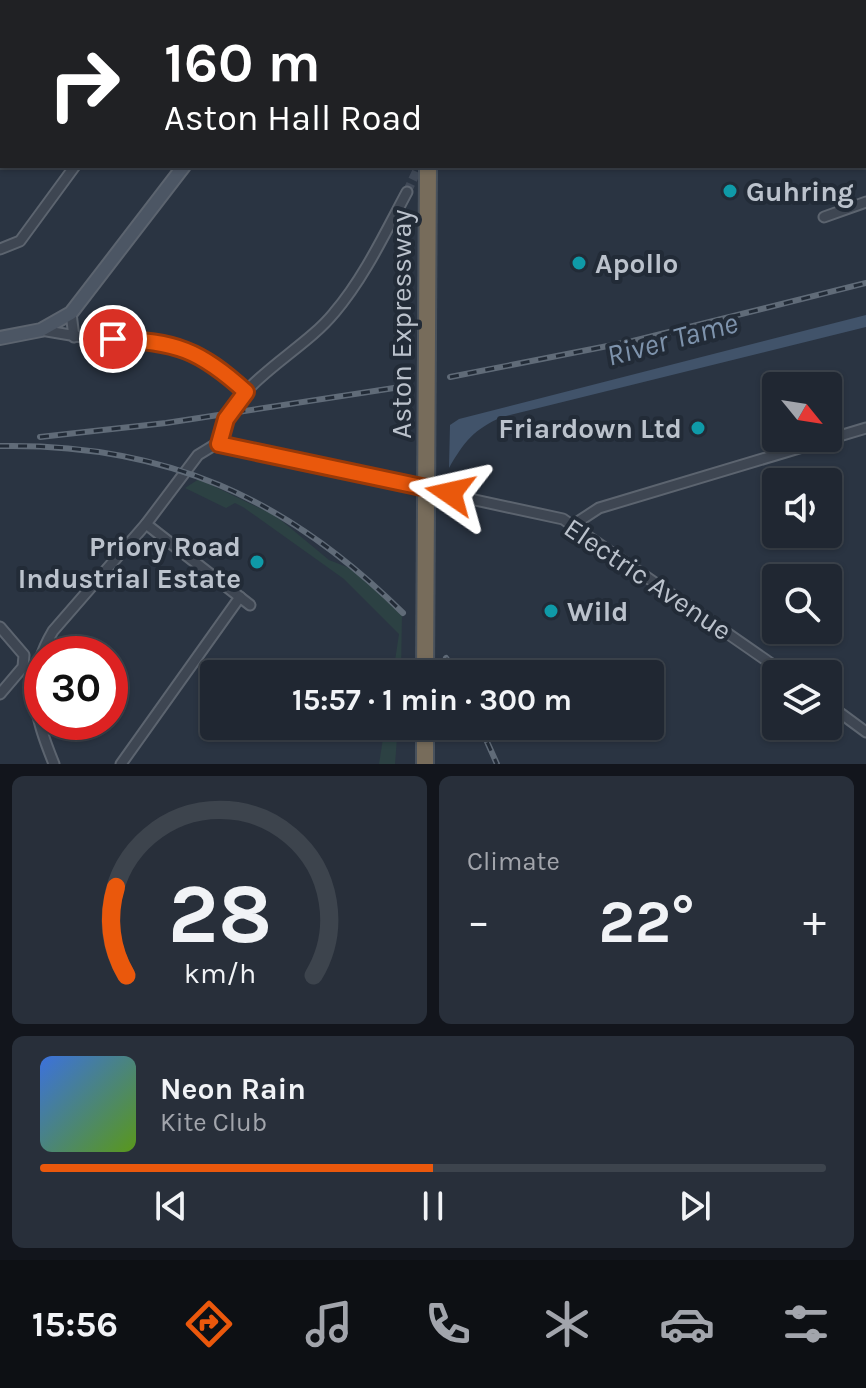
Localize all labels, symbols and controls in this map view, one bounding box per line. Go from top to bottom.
text: 160 m [164,30,321,95]
icon: right [32,32,136,136]
text: Aston Hall Road [164,97,423,139]
place label: Guhring [746,175,854,208]
marker: Guhring [721,182,739,200]
street label: Aston Expressway [385,209,418,439]
place label: Apollo [595,247,678,280]
marker: Apollo [570,254,588,272]
water label: River Tame [602,304,742,374]
pin [79,305,147,373]
icon: arrive [91,317,135,361]
north arrow [762,372,842,452]
map controls [762,372,842,740]
place label: Friardown Ltd [498,412,682,445]
marker: Friardown Ltd [689,419,707,437]
position arrow [408,451,492,535]
button: sound [762,468,842,548]
street label: Electric Avenue [558,511,738,647]
place label: Priory Road Industrial Estate [18,530,241,595]
marker: Priory Road Industrial Estate [248,553,266,571]
button: search [762,564,842,644]
place label: Wild [567,595,628,628]
marker: Wild [542,602,560,620]
speed limit sign: 30 [24,636,128,740]
button: layers [762,660,842,740]
text: 15:57 · 1 min · 300 m [292,682,572,718]
text: Climate [467,846,560,877]
text: 28 [167,866,272,963]
text: 22° [599,887,694,957]
text: − [467,896,490,947]
text: + [803,896,826,947]
text: km/h [183,957,256,990]
text: Neon Rain [160,1071,306,1107]
text: Kite Club [160,1107,267,1138]
icon: previous [149,1184,193,1228]
icon: pause [411,1184,455,1228]
icon: next [673,1184,717,1228]
icon: directions [181,1296,237,1352]
icon: music [301,1296,357,1352]
icon: phone [420,1296,476,1352]
icon: climate [539,1296,595,1352]
icon: car [659,1296,715,1352]
icon: filters [778,1296,834,1352]
text: 15:56 [32,1303,118,1345]

